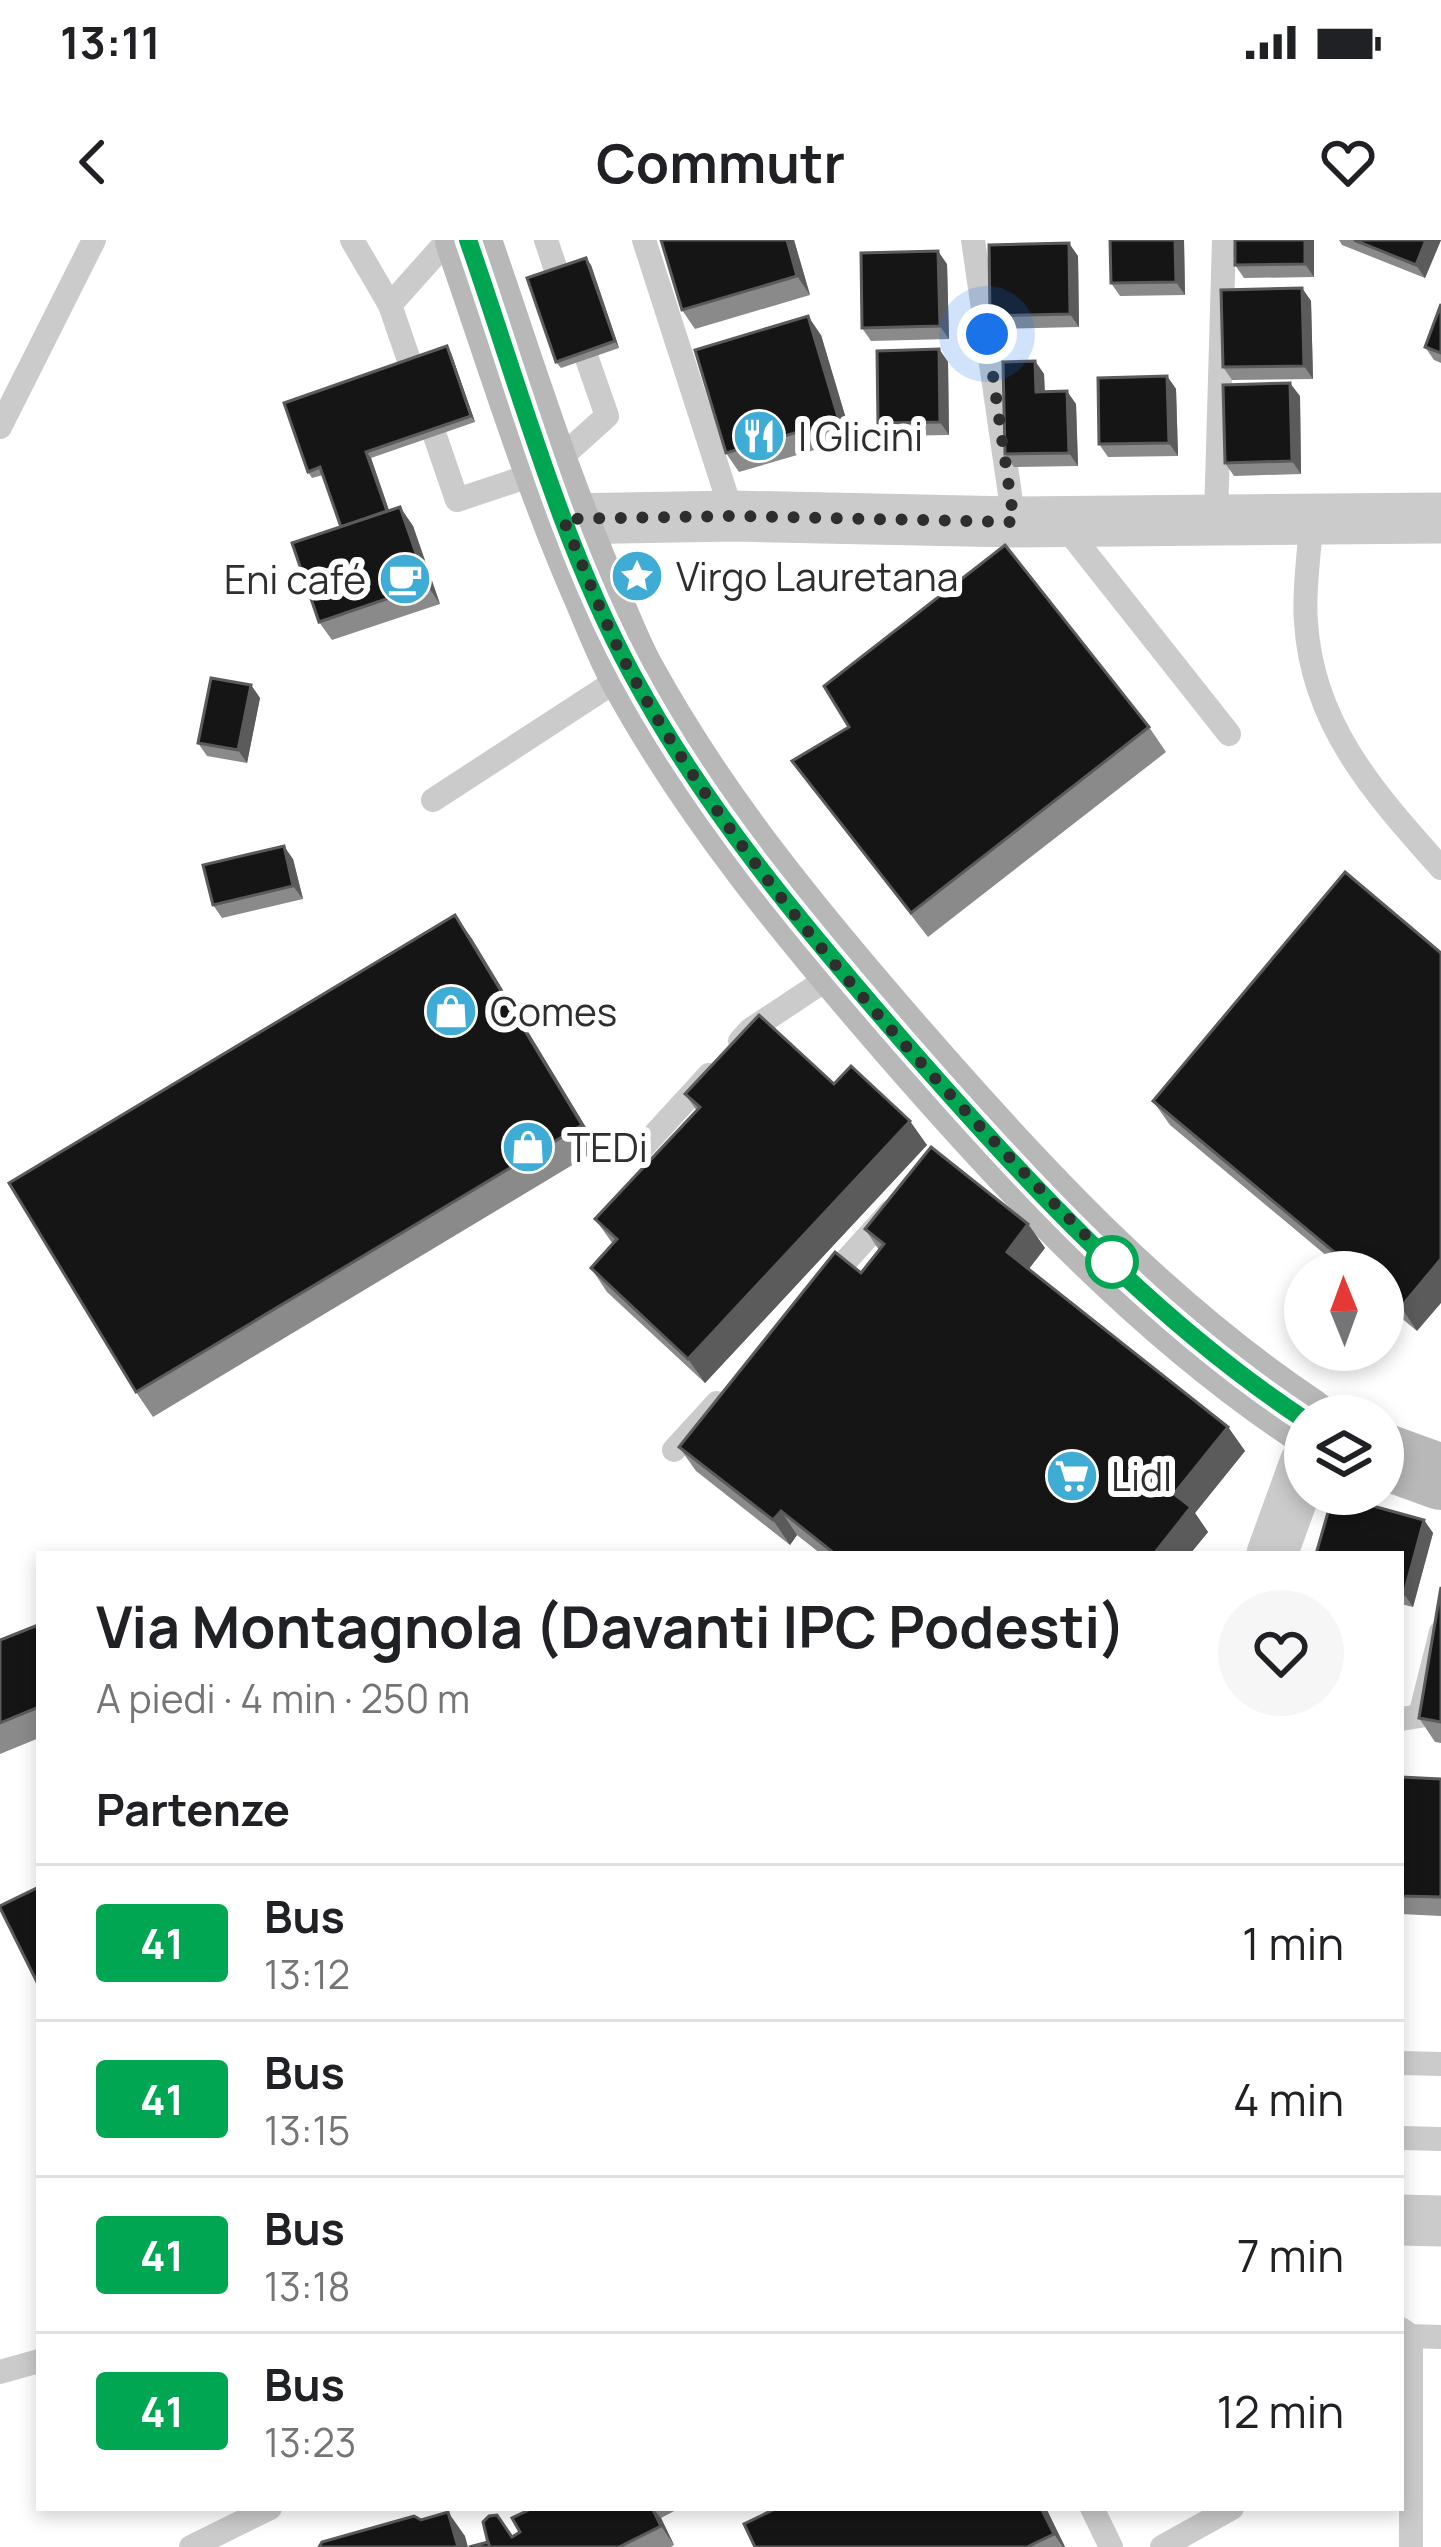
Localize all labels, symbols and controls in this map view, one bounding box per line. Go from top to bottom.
text: 13:11 [60,11,161,73]
text: Commutr [596,125,845,199]
icon: back [60,129,126,195]
icon: heart [1315,129,1381,195]
your location [957,304,1017,364]
restaurant icon: I Glicini [731,408,787,464]
place label: I Glicini [798,409,923,463]
place icon: Virgo Lauretana [609,548,665,604]
place label: Virgo Lauretana [676,549,958,603]
cafe icon: Eni café [377,551,433,607]
place label: Eni café [224,552,366,606]
shop icon: Comes [423,983,479,1039]
place label: Comes [490,984,617,1038]
shop icon: TEDi [500,1119,556,1175]
place label: TEDi [567,1120,648,1174]
unlabelled marker [1087,1237,1137,1287]
north arrow [1284,1251,1404,1371]
map controls [1284,1251,1404,1515]
button: layers [1284,1395,1404,1515]
supermarket icon: Lidl [1044,1448,1100,1504]
place label: Lidl [1111,1449,1172,1503]
text: Via Montagnola (Davanti IPC Podesti) [96,1587,1126,1665]
button: heart [1218,1590,1344,1716]
text: A piedi · 4 min · 250 m [96,1671,470,1725]
text: Partenze [96,1778,290,1840]
text: Bus [264,1885,345,1947]
text: 1 min [1242,1912,1344,1974]
text: 41 [140,1914,184,1972]
text: 13:12 [264,1947,350,2001]
text: Bus [264,2041,345,2103]
text: 4 min [1233,2068,1344,2130]
text: 41 [140,2070,184,2128]
text: 13:15 [264,2103,350,2157]
text: Bus [264,2197,345,2259]
text: 7 min [1237,2224,1344,2286]
text: 41 [140,2226,184,2284]
text: 13:18 [264,2259,350,2313]
text: Bus [264,2353,345,2415]
text: 12 min [1216,2380,1344,2442]
text: 41 [140,2382,184,2440]
text: 13:23 [264,2415,356,2469]

